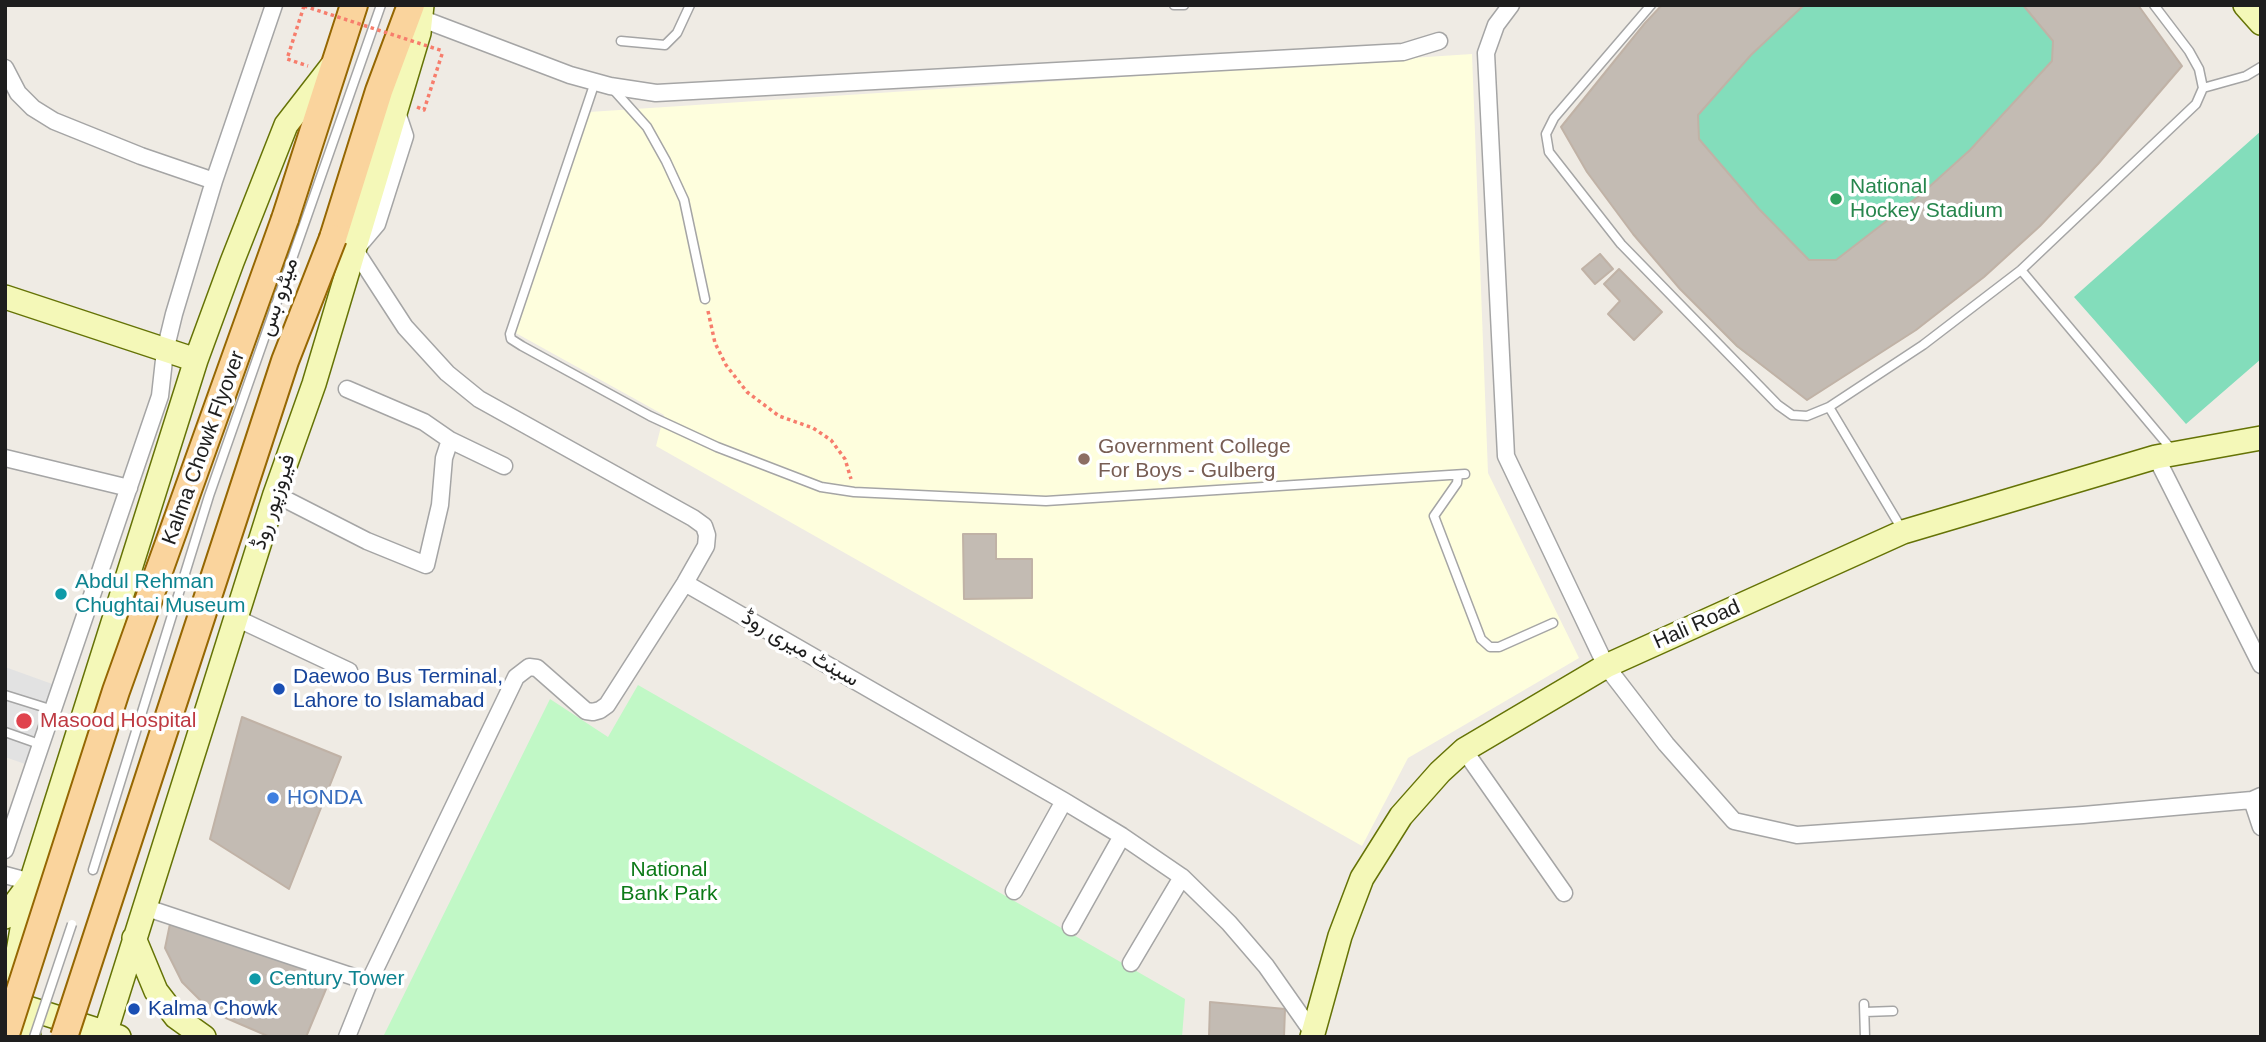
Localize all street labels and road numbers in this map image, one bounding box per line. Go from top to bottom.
street label: میٹرو بس [254,255,304,339]
street label: Kalma Chowk Flyover [157,348,251,548]
street label: فیروزپور روڈ [247,451,301,553]
street label: Hali Road [1650,595,1744,655]
street label: سینٹ میری روڈ [737,605,863,693]

